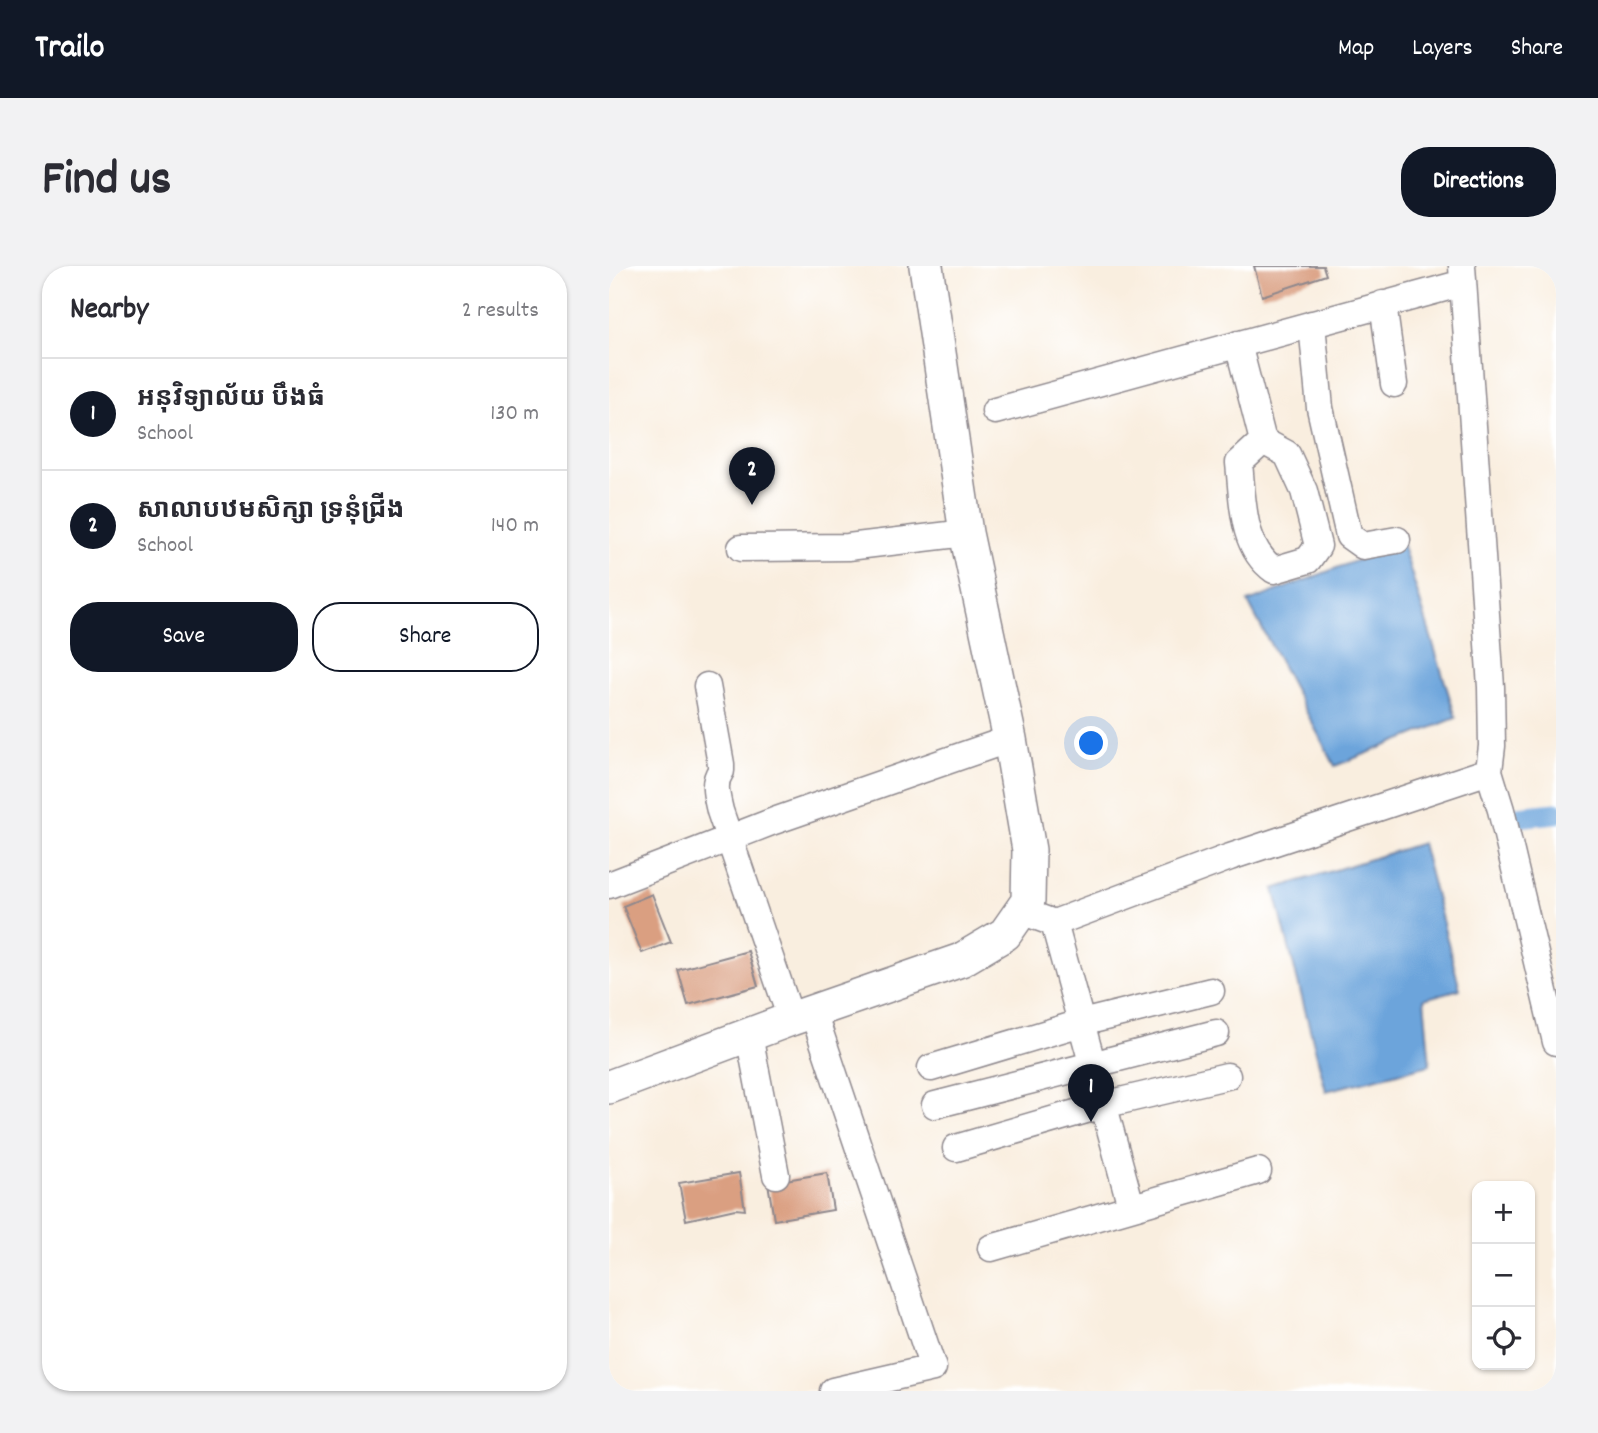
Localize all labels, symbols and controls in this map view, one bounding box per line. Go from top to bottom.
text: Trailo [35,26,105,73]
text: Map [1338,32,1374,66]
text: Layers [1412,32,1473,66]
text: Share [1511,32,1563,66]
text: Find us [42,147,171,217]
button: Directions [1401,147,1556,217]
text: Nearby [70,290,148,333]
text: 2 results [462,295,539,328]
text: អនុវិទ្យាល័យ បឹងធំ [137,381,325,418]
text: 1 [90,398,96,431]
text: 130 m [490,398,539,431]
text: School [137,418,193,451]
pin: 2 [729,447,775,505]
text: សាលាបឋមសិក្សា ទ្រនុំជ្រីង [137,493,404,530]
text: 2 [88,510,98,543]
text: 140 m [491,510,539,543]
text: School [137,530,193,563]
button: Save [70,602,298,672]
button: Share [312,602,539,672]
your location [1074,726,1108,760]
pin: 1 [1068,1064,1114,1122]
map controls [1472,1181,1535,1370]
button: + [1472,1181,1535,1244]
button: − [1472,1244,1535,1307]
button: locate [1472,1307,1535,1370]

